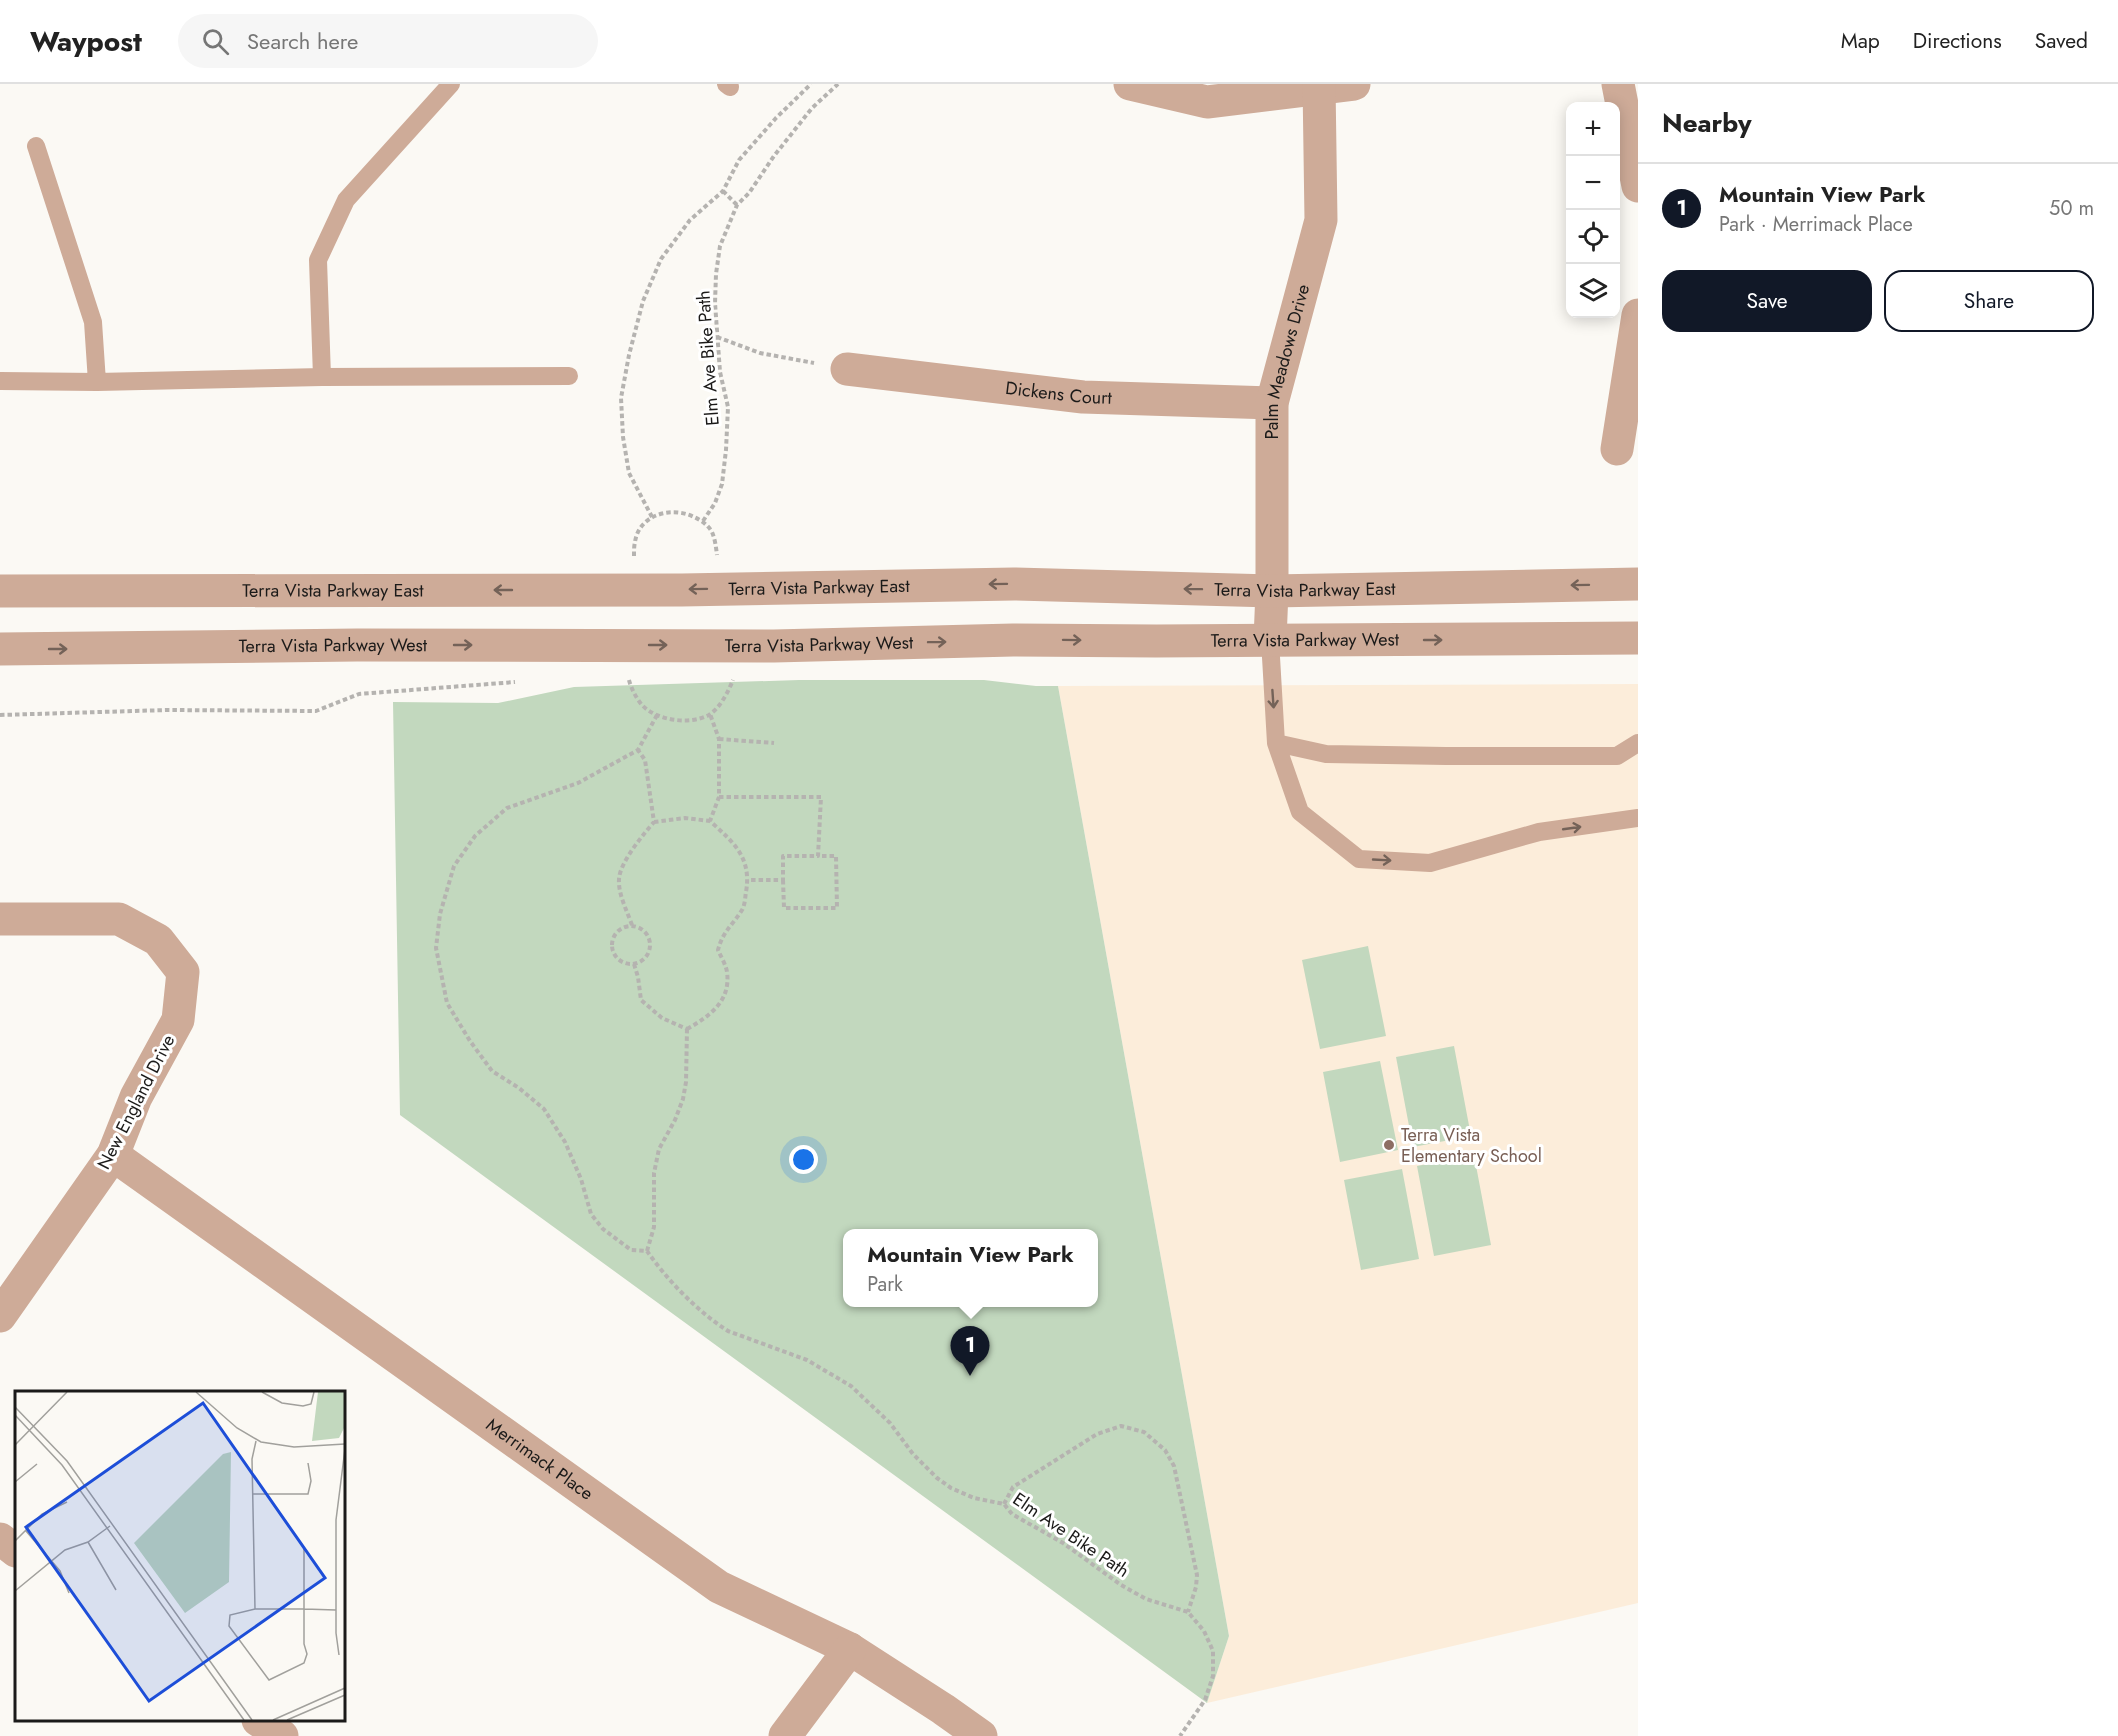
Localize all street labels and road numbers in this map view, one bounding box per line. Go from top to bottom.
street label: Palm Meadows Drive [1259,281,1316,440]
street label: Elm Ave Bike Path [690,289,726,427]
street label: Dickens Court [1004,375,1113,411]
street label: Terra Vista Parkway East [728,573,911,602]
street label: Terra Vista Parkway East [1214,576,1396,604]
street label: Terra Vista Parkway East [242,577,424,604]
street label: Terra Vista Parkway West [1211,626,1400,654]
street label: Terra Vista Parkway West [725,629,914,659]
street label: Terra Vista Parkway West [239,632,428,659]
street label: New England Drive [91,1030,181,1174]
street label: Merrimack Place [481,1412,599,1506]
street label: Elm Ave Bike Path [1008,1486,1134,1584]

